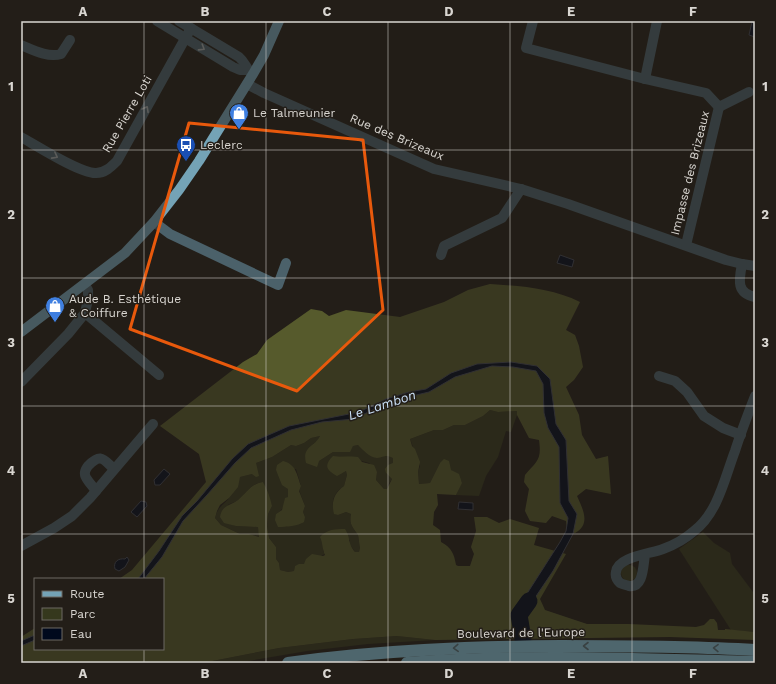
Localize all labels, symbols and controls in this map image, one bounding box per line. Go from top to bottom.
text: A [79,4,88,19]
text: B [201,4,210,19]
text: C [323,4,332,19]
text: D [444,4,454,19]
text: E [567,4,575,19]
text: F [689,4,697,19]
one-way arrow [198,44,205,51]
street label: Rue Pierre Loti [99,73,155,155]
text: 1 [8,79,14,94]
text: 1 [762,79,768,94]
shop icon: Le Talmeunier [228,102,250,130]
one-way arrow [142,106,149,113]
place label: Le Talmeunier [253,106,335,120]
street label: Impasse des Brizeaux [668,109,712,237]
street label: Rue des Brizeaux [348,111,446,163]
bus stop icon: Leclerc [175,134,197,162]
place label: Leclerc [200,138,243,152]
one-way arrow [51,151,58,158]
text: 2 [7,207,15,222]
text: 2 [761,207,769,222]
place label: Aude B. Esthétique & Coiffure [69,292,181,320]
shop icon: Aude B. Esthétique & Coiffure [44,295,66,323]
text: 3 [7,335,15,350]
text: 3 [761,335,769,350]
water label: Le Lambon [346,387,418,423]
text: 4 [7,463,16,478]
text: 4 [761,463,770,478]
legend [34,578,164,650]
text: Route [70,587,104,601]
text: 5 [7,591,15,606]
text: 5 [761,591,769,606]
text: Parc [70,607,96,621]
street label: Boulevard de l'Europe [457,625,585,641]
text: Eau [70,627,92,641]
one-way arrow [583,642,589,650]
one-way arrow [453,643,459,652]
one-way arrow [713,644,719,652]
text: A [79,666,88,681]
text: B [201,666,210,681]
text: C [323,666,332,681]
text: D [444,666,454,681]
text: E [567,666,575,681]
text: F [689,666,697,681]

